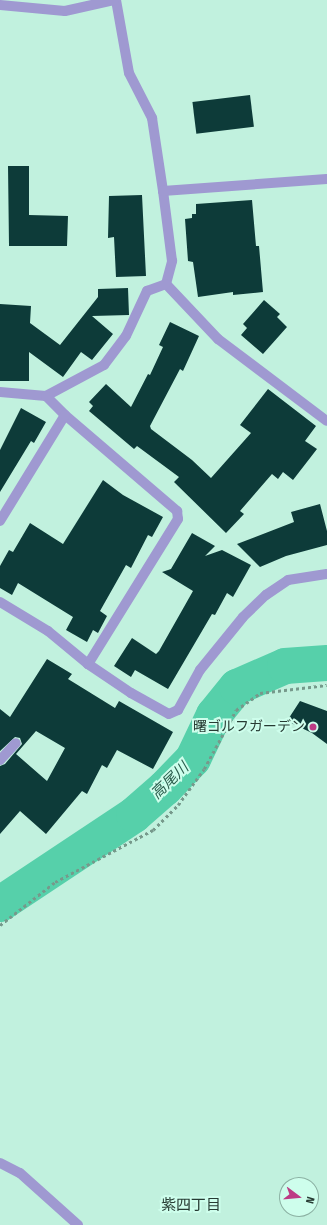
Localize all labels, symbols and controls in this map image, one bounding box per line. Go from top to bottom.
place label: 曙ゴルフガーデン [193,719,305,735]
marker: 曙ゴルフガーデン [308,722,318,732]
water label: 高尾川 [148,759,192,803]
north arrow [279,1177,319,1217]
text: N [303,1195,317,1205]
district label: 紫四丁目 [161,1197,221,1215]

